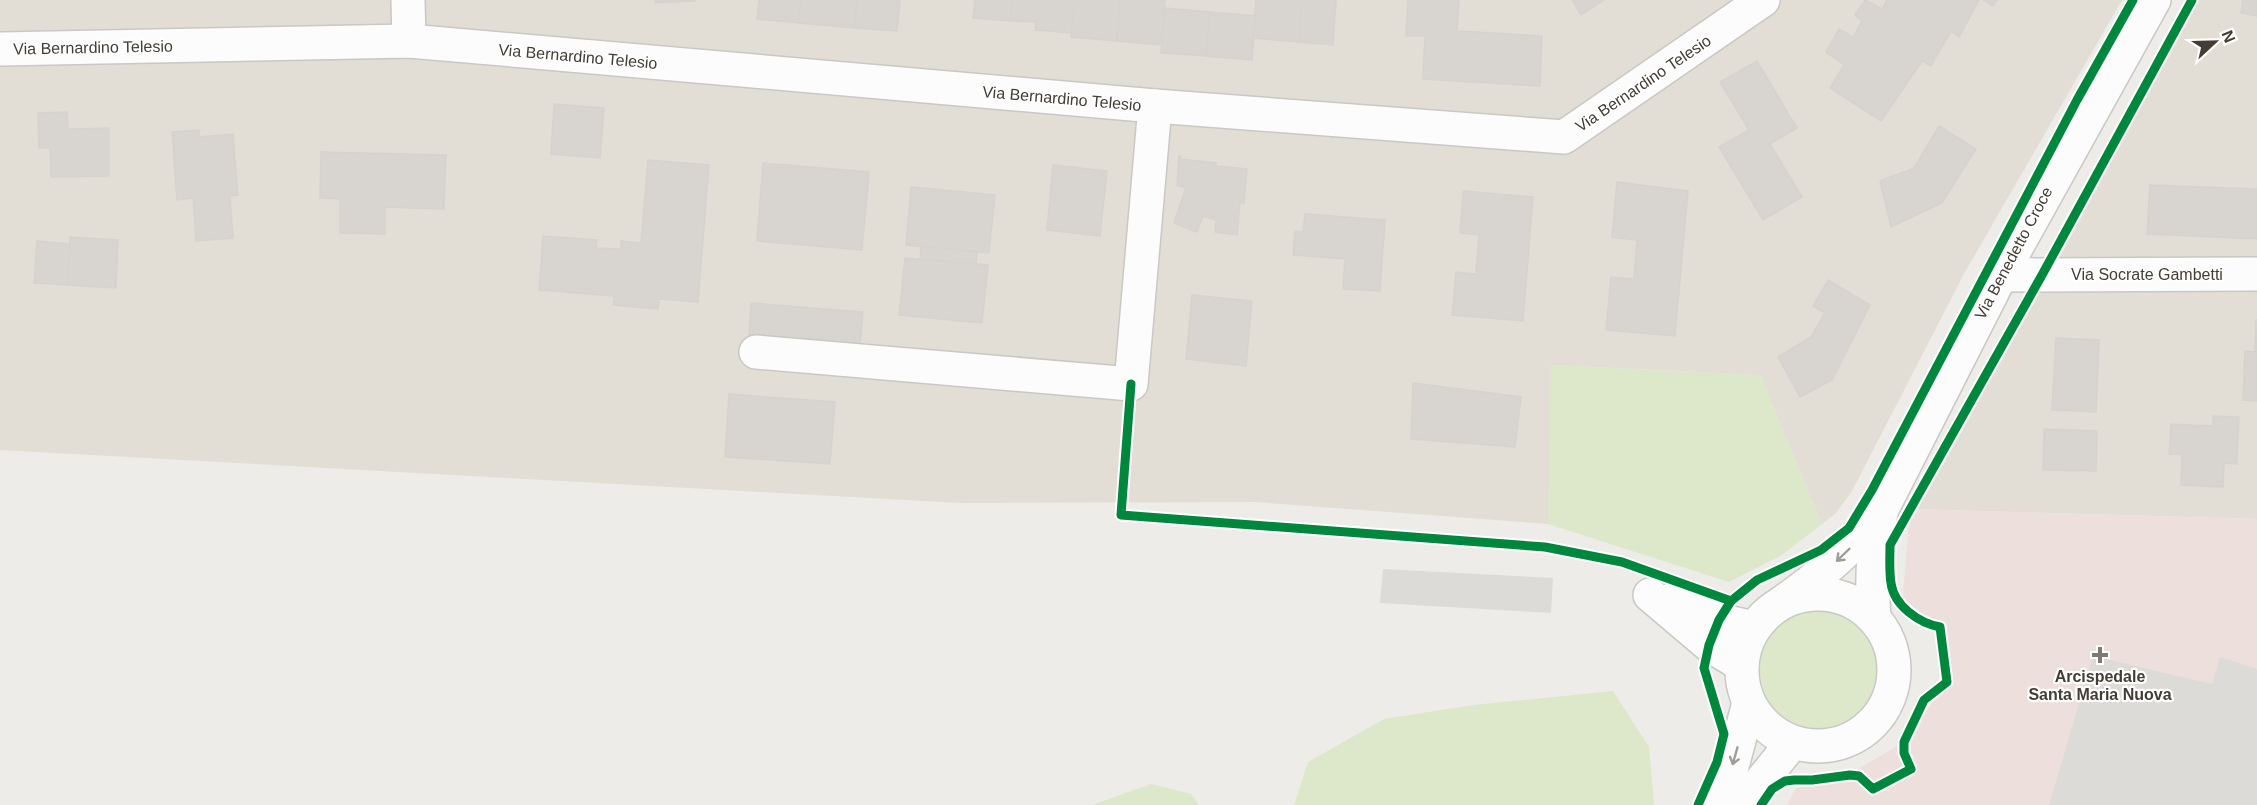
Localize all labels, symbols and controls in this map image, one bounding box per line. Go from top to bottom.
north arrow [2185,12,2245,72]
text: N [2218,28,2238,45]
street label: Via Bernardino Telesio [1572,32,1714,135]
street label: Via Bernardino Telesio [13,38,173,57]
street label: Via Bernardino Telesio [498,41,658,72]
street label: Via Bernardino Telesio [982,83,1142,114]
street label: Via Benedetto Croce [1971,184,2056,322]
street label: Via Socrate Gambetti [2071,266,2223,283]
one-way arrow [1835,548,1850,562]
marker: Arcispedale Santa Maria Nuova [2091,646,2109,664]
place label: Arcispedale Santa Maria Nuova [2028,668,2172,703]
one-way arrow [1729,746,1740,765]

